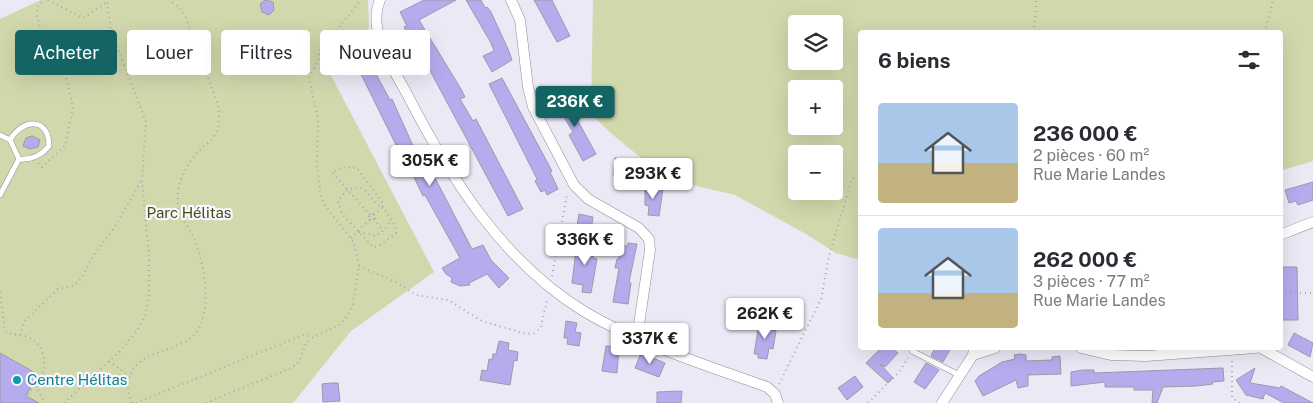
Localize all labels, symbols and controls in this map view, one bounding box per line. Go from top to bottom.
map controls [788,15,843,200]
button: layers [788,15,843,70]
chip: Acheter [15,30,117,75]
chip: Louer [127,30,211,75]
chip: Filtres [221,30,310,75]
chip: Nouveau [320,30,430,75]
icon: filters [1235,46,1263,74]
text: 6 biens [878,48,951,73]
button: + [788,80,843,135]
pin: 236K € [534,86,616,128]
text: 236K € [547,92,603,111]
text: 236 000 € [1033,121,1138,146]
icon: home [918,123,978,183]
pin: 305K € [389,144,471,187]
button: − [788,145,843,200]
text: 2 pièces · 60 m² [1033,146,1149,165]
text: 305K € [401,151,459,170]
pin: 293K € [612,158,694,200]
text: 293K € [625,164,681,183]
text: Rue Marie Landes [1033,165,1166,184]
park label: Parc Hélitas [147,204,231,221]
pin: 336K € [544,224,626,266]
text: 336K € [556,230,614,249]
text: 262 000 € [1033,247,1137,272]
icon: home [918,248,978,308]
text: 3 pièces · 77 m² [1033,272,1150,291]
text: Rue Marie Landes [1033,291,1166,310]
pin: 262K € [724,298,806,340]
text: 262K € [737,304,793,323]
pin: 337K € [609,322,691,365]
text: 337K € [622,329,678,348]
place label: Centre Hélitas [27,371,127,388]
marker: Centre Hélitas [11,374,23,386]

